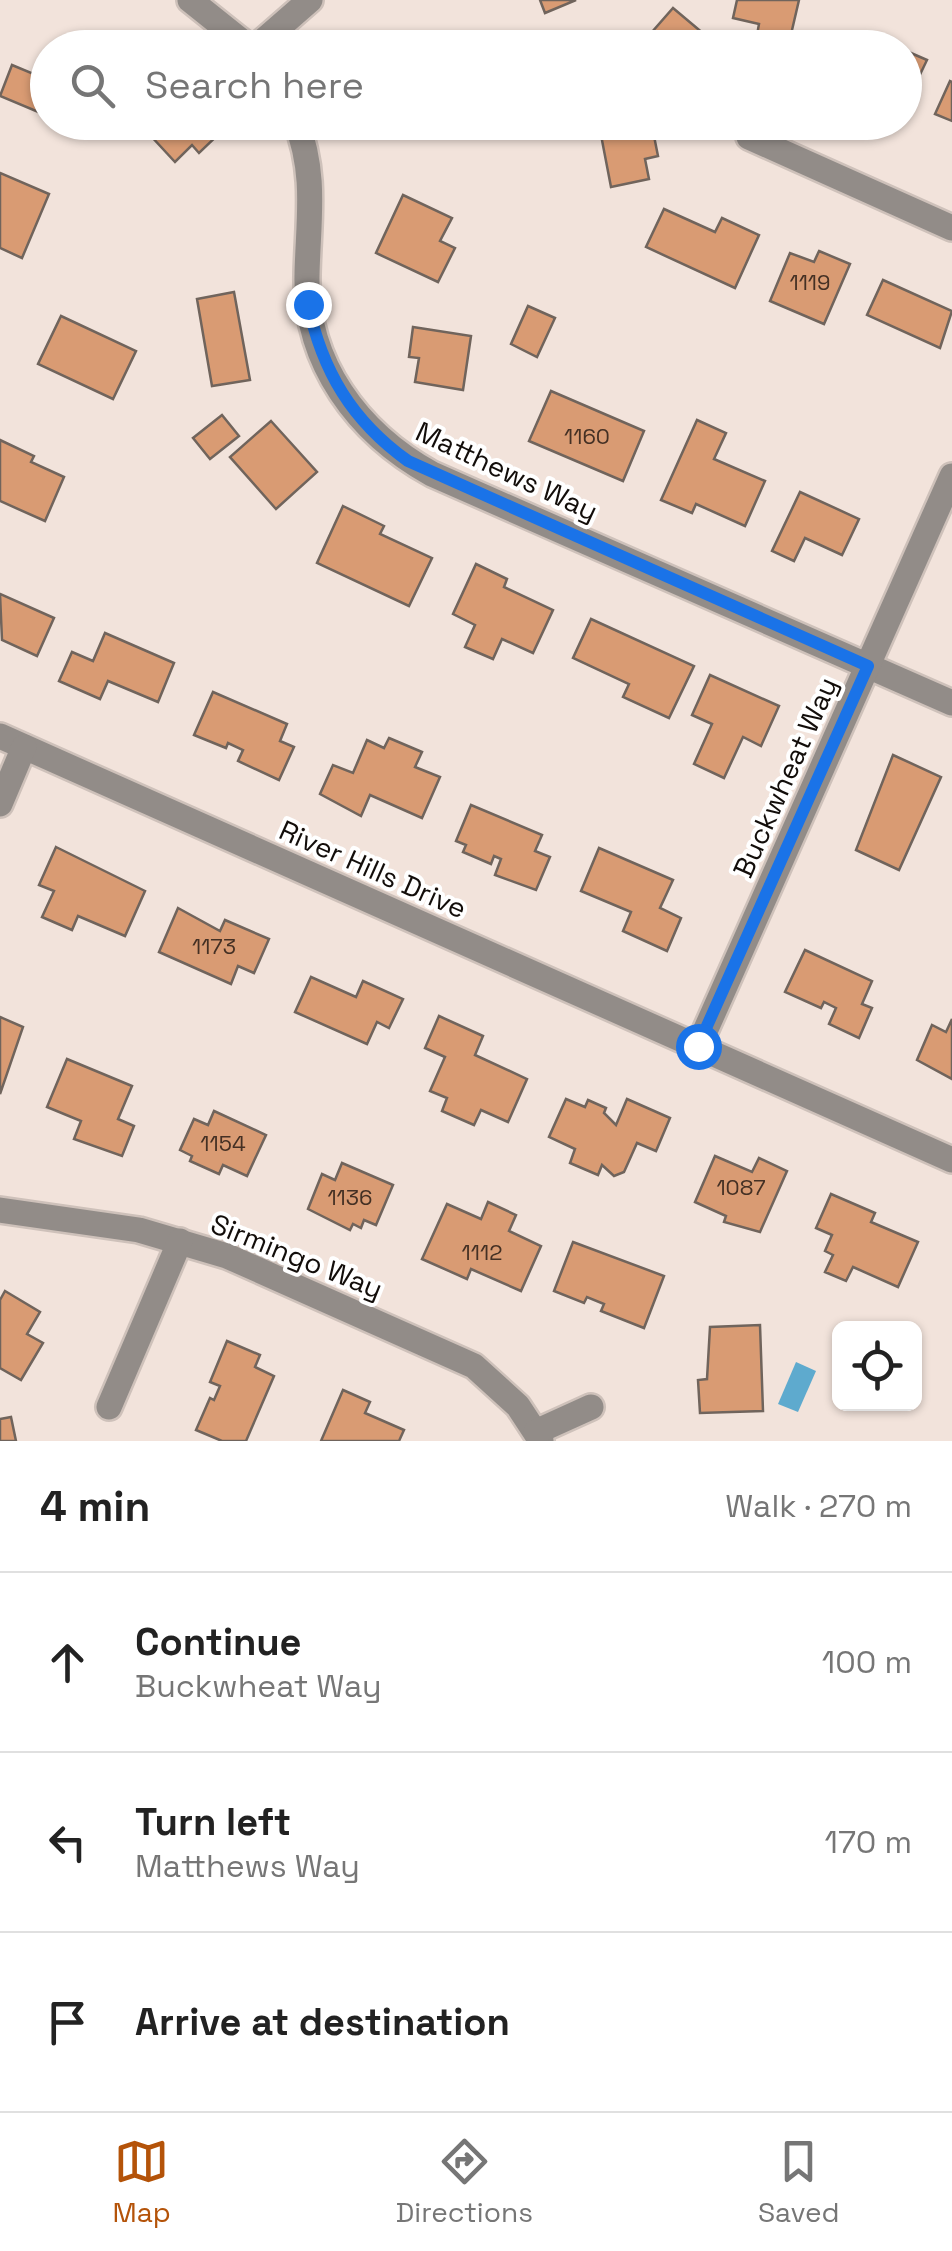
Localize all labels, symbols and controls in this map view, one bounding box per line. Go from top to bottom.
search box [30,30,922,140]
icon: search [65,58,120,113]
text: Search here [145,61,364,109]
house number: 1119 [789,268,831,296]
route end [286,282,332,328]
street label: Matthews Way [410,413,604,529]
house number: 1160 [564,422,610,450]
street label: Buckwheat Way [725,671,845,883]
street label: River Hills Drive [274,812,472,926]
house number: 1173 [192,932,236,960]
route start [676,1024,722,1070]
house number: 1154 [200,1129,246,1157]
house number: 1087 [716,1173,766,1201]
house number: 1136 [327,1183,373,1211]
street label: Sirmingo Way [206,1205,388,1307]
house number: 1112 [462,1238,502,1266]
map controls [832,1321,922,1411]
button: locate [832,1321,922,1411]
text: 4 min [40,1480,150,1533]
text: Walk · 270 m [725,1486,912,1526]
text: Continue [135,1618,301,1666]
icon: ahead [40,1635,95,1690]
text: 100 m [822,1642,912,1682]
text: Buckwheat Way [135,1666,382,1706]
text: Turn left [135,1798,291,1846]
icon: left [40,1815,95,1870]
text: 170 m [825,1822,912,1862]
text: Matthews Way [135,1846,360,1886]
icon: arrive [40,1995,95,2050]
text: Arrive at destination [135,1998,510,2046]
tab: Map [112,2134,171,2230]
tab: Directions [396,2134,533,2230]
tab: Saved [758,2134,840,2230]

